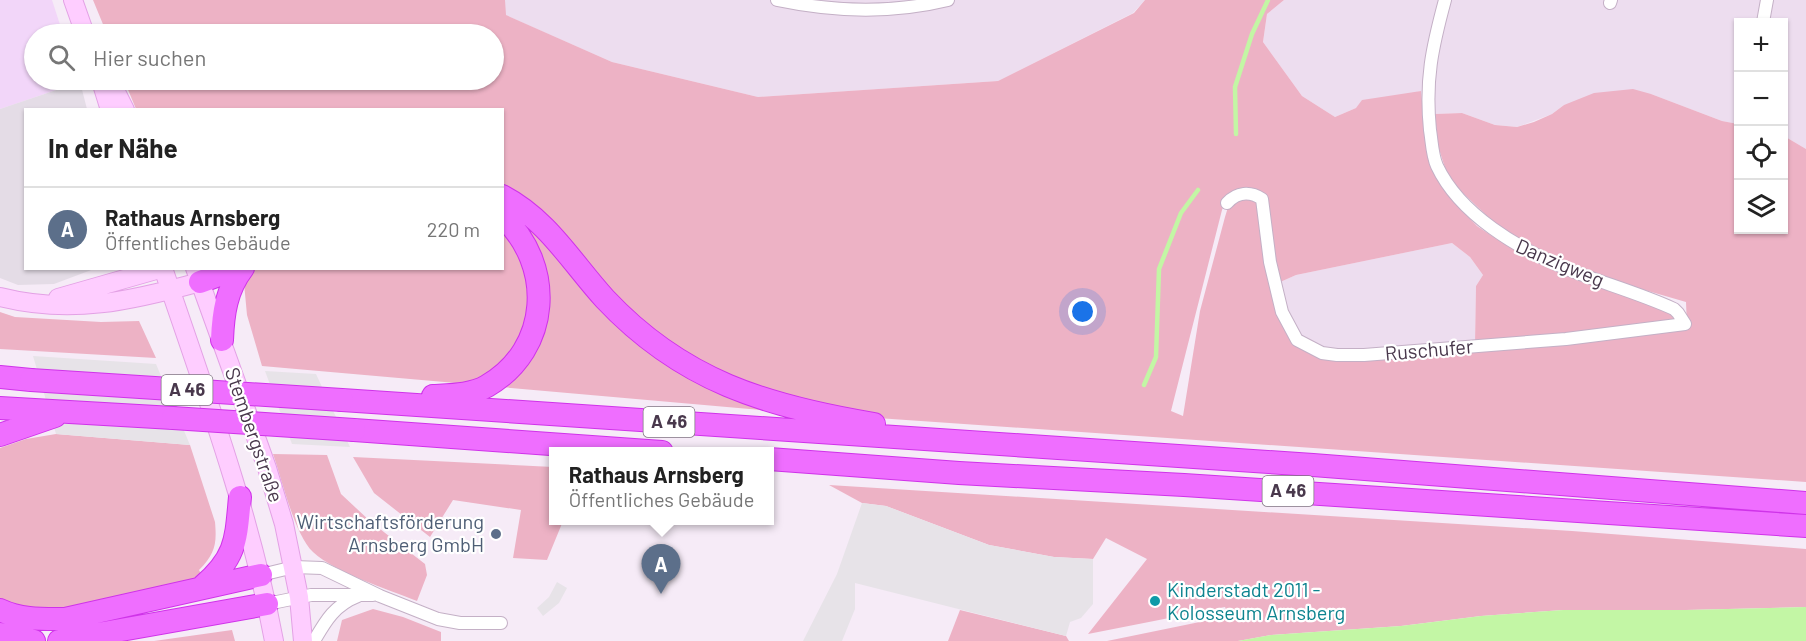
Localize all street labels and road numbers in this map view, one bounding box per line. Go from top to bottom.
street label: Danzigweg [1513,233,1608,291]
street label: Ruschufer [1384,333,1474,365]
street label: Stembergstraße [221,364,289,505]
road number: A 46 [162,375,213,405]
road number: A 46 [644,407,694,437]
road number: A 46 [1262,476,1314,506]

